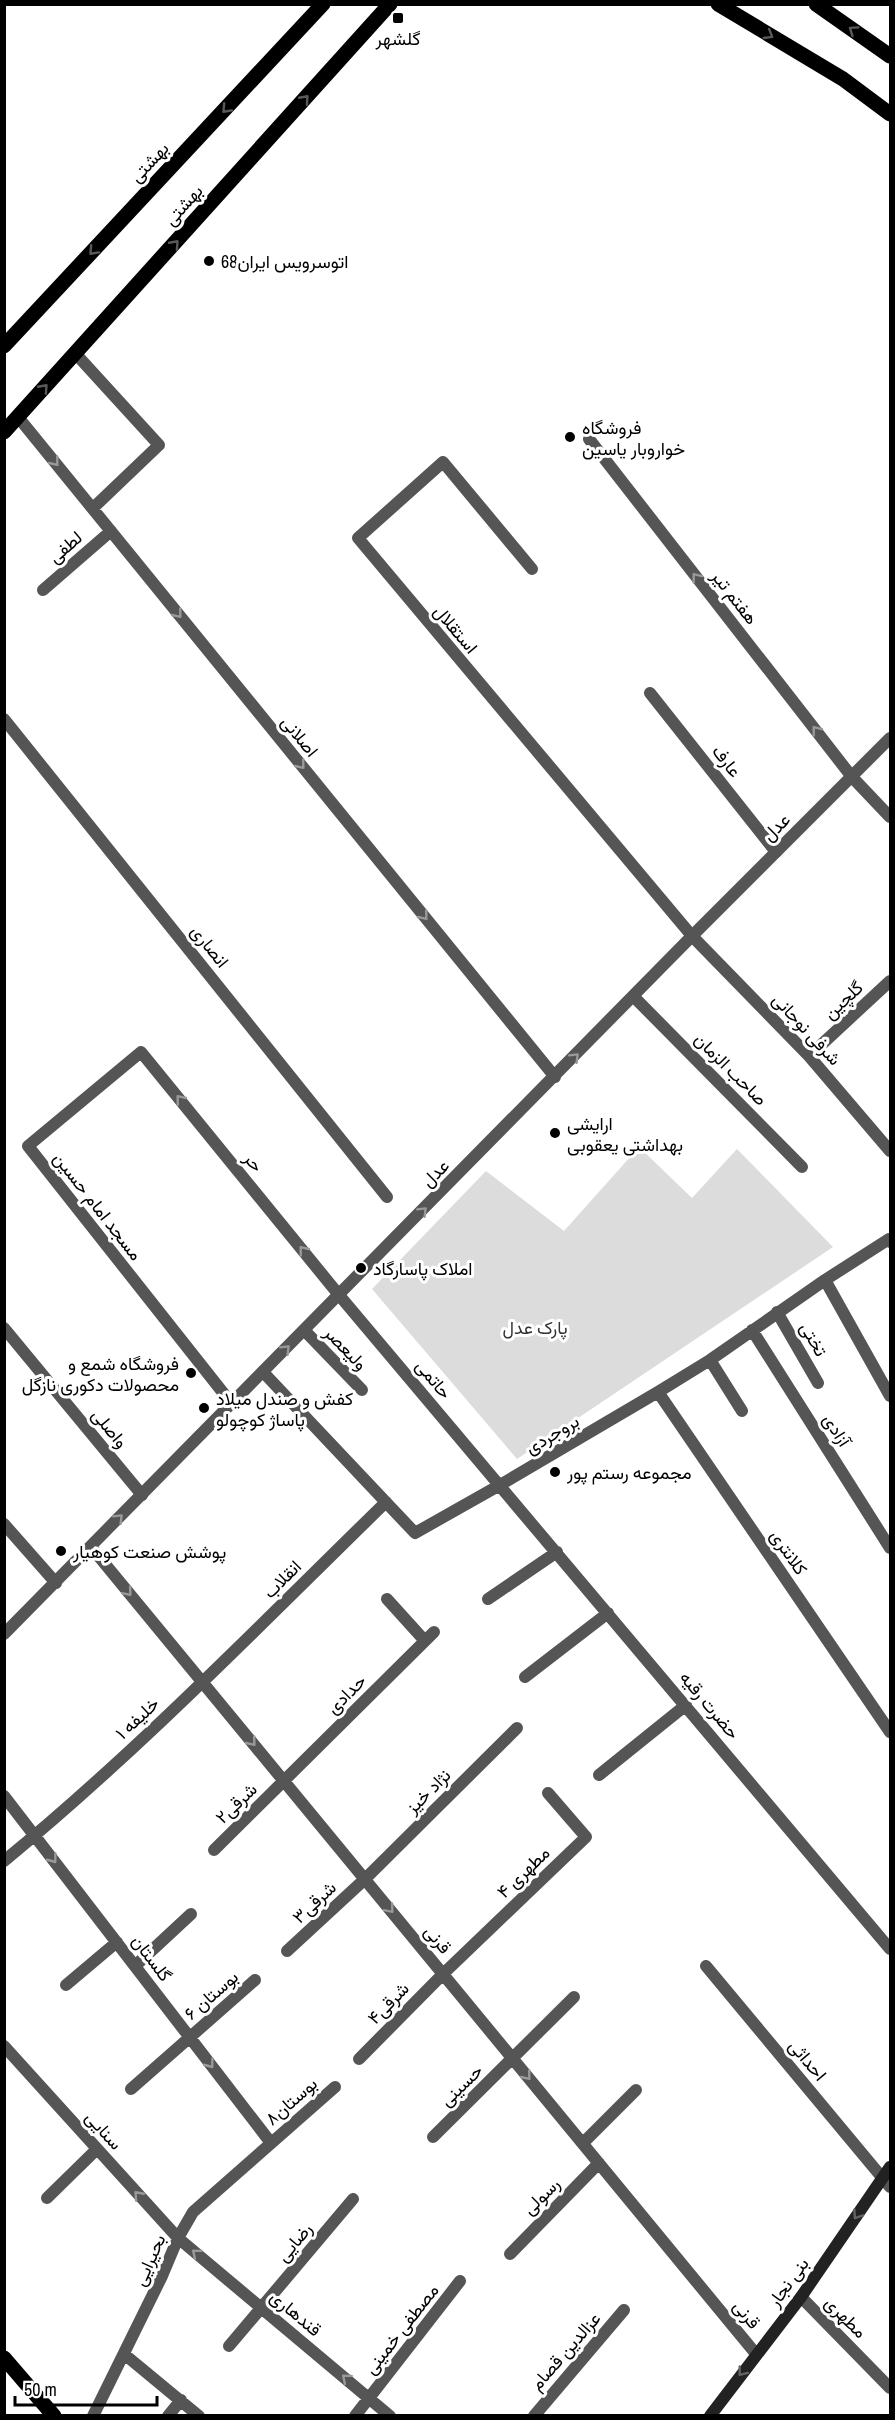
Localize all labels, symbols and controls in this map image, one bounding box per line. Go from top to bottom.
marker: گلشهر [391,11,405,25]
place label: گلشهر [375,26,420,51]
one-way arrow [849,26,860,37]
one-way arrow [763,27,773,39]
one-way arrow [298,95,309,106]
one-way arrow [222,101,233,112]
street label: بهشتی [124,136,174,188]
street label: بهشتى [158,179,208,231]
one-way arrow [168,240,179,251]
one-way arrow [89,244,100,255]
place label: اتوسرویس ایران68 [221,249,348,274]
marker: اتوسرویس ایران68 [202,254,216,268]
one-way arrow [37,384,48,395]
place label: فروشگاه خواروبار یاسین [582,415,685,461]
marker: فروشگاه خواروبار یاسین [563,430,577,444]
one-way arrow [48,455,59,466]
street label: لطفی [42,525,88,569]
street label: هفتم تیر [705,564,764,630]
one-way arrow [693,572,704,583]
street label: استقلال [428,599,484,659]
one-way arrow [171,607,182,618]
street label: اصلانی [276,710,324,762]
one-way arrow [813,726,824,737]
street label: عارف [706,740,748,782]
one-way arrow [294,758,305,769]
street label: عدل [756,807,796,847]
one-way arrow [417,910,428,921]
street label: انصاری [185,919,235,973]
street label: گلچین [818,975,868,1025]
street label: شرفی نوجانی [767,987,847,1071]
street label: صاحب الزمان [689,1027,773,1111]
one-way arrow [567,1054,578,1065]
one-way arrow [176,1095,187,1106]
place label: ارایشی بهداشتی یعقوبی [567,1111,683,1157]
marker: ارایشی بهداشتی یعقوبی [548,1126,562,1140]
street label: حر [238,1146,270,1177]
street label: مسجد امام حسین [48,1147,148,1265]
street label: عدل [415,1153,455,1193]
one-way arrow [416,1207,427,1217]
one-way arrow [299,1246,310,1257]
place label: املاک پاسارگاد [373,1256,473,1281]
marker: املاک پاسارگاد [354,1261,368,1275]
park label: پارک عدل [502,1315,568,1340]
street label: تختی [794,1317,834,1361]
street label: ولیعصر [318,1320,373,1376]
one-way arrow [279,1346,290,1356]
place label: فروشگاه شمع و محصولات دکوری نازگل [22,1351,179,1397]
street label: حاتمی [410,1354,458,1404]
marker: فروشگاه شمع و محصولات دکوری نازگل [184,1366,198,1380]
place label: کفش و صندل میلاد پاساژ کوچولو [216,1386,353,1432]
marker: کفش و صندل میلاد پاساژ کوچولو [197,1401,211,1415]
street label: واصلی [86,1403,134,1453]
street label: بروجردی [520,1408,584,1460]
street label: آزادی [817,1409,858,1453]
place label: مجموعه رستم پور [566,1460,692,1485]
marker: مجموعه رستم پور [548,1465,562,1479]
one-way arrow [112,1515,123,1526]
street label: کلانتری [765,1524,813,1580]
place label: پوشش صنعت کوهیار [72,1539,226,1564]
marker: پوشش صنعت کوهیار [54,1544,68,1558]
street label: انقلاب [257,1554,307,1604]
one-way arrow [121,1585,132,1596]
street label: حضرت رقیه [674,1666,746,1744]
street label: حدادی [320,1668,372,1720]
street label: خلیفه ۱ [109,1691,165,1745]
one-way arrow [245,1735,256,1746]
street label: نژاد خیز [399,1763,456,1820]
street label: ۲شرقی [210,1777,262,1829]
street label: مطهری ۴ [491,1841,555,1903]
one-way arrow [45,1852,56,1863]
street label: ۳شرقی [287,1875,341,1929]
one-way arrow [382,1902,393,1913]
street label: قرنی [419,1919,457,1959]
street label: گلستان [126,1929,178,1987]
street label: بوستان ۶ [179,1965,243,2025]
street label: ۴شرقی [362,1976,414,2030]
street label: احداثی [783,2034,833,2086]
one-way arrow [202,2057,213,2068]
street label: حسینی [434,2058,488,2112]
one-way arrow [520,2069,531,2080]
street label: بوستان۸ [259,2071,323,2131]
street label: سنایی [80,2105,128,2155]
street label: رسولی [517,2172,565,2220]
one-way arrow [135,2191,146,2202]
one-way arrow [853,2208,864,2219]
street label: رضایی [270,2217,318,2267]
street label: بحیرایی [127,2230,171,2290]
one-way arrow [192,2249,203,2260]
street label: بنی نجار [761,2252,814,2313]
street label: مصطفی خمینی [358,2279,444,2379]
street label: قندهاری [265,2284,327,2342]
street label: مطهری [819,2290,873,2344]
street label: قرنی [728,2294,766,2334]
street label: عزالدین قصام [524,2306,606,2396]
one-way arrow [739,2365,750,2376]
scale bar [15,2369,158,2407]
one-way arrow [342,2374,353,2385]
text: 50 m [24,2377,57,2402]

